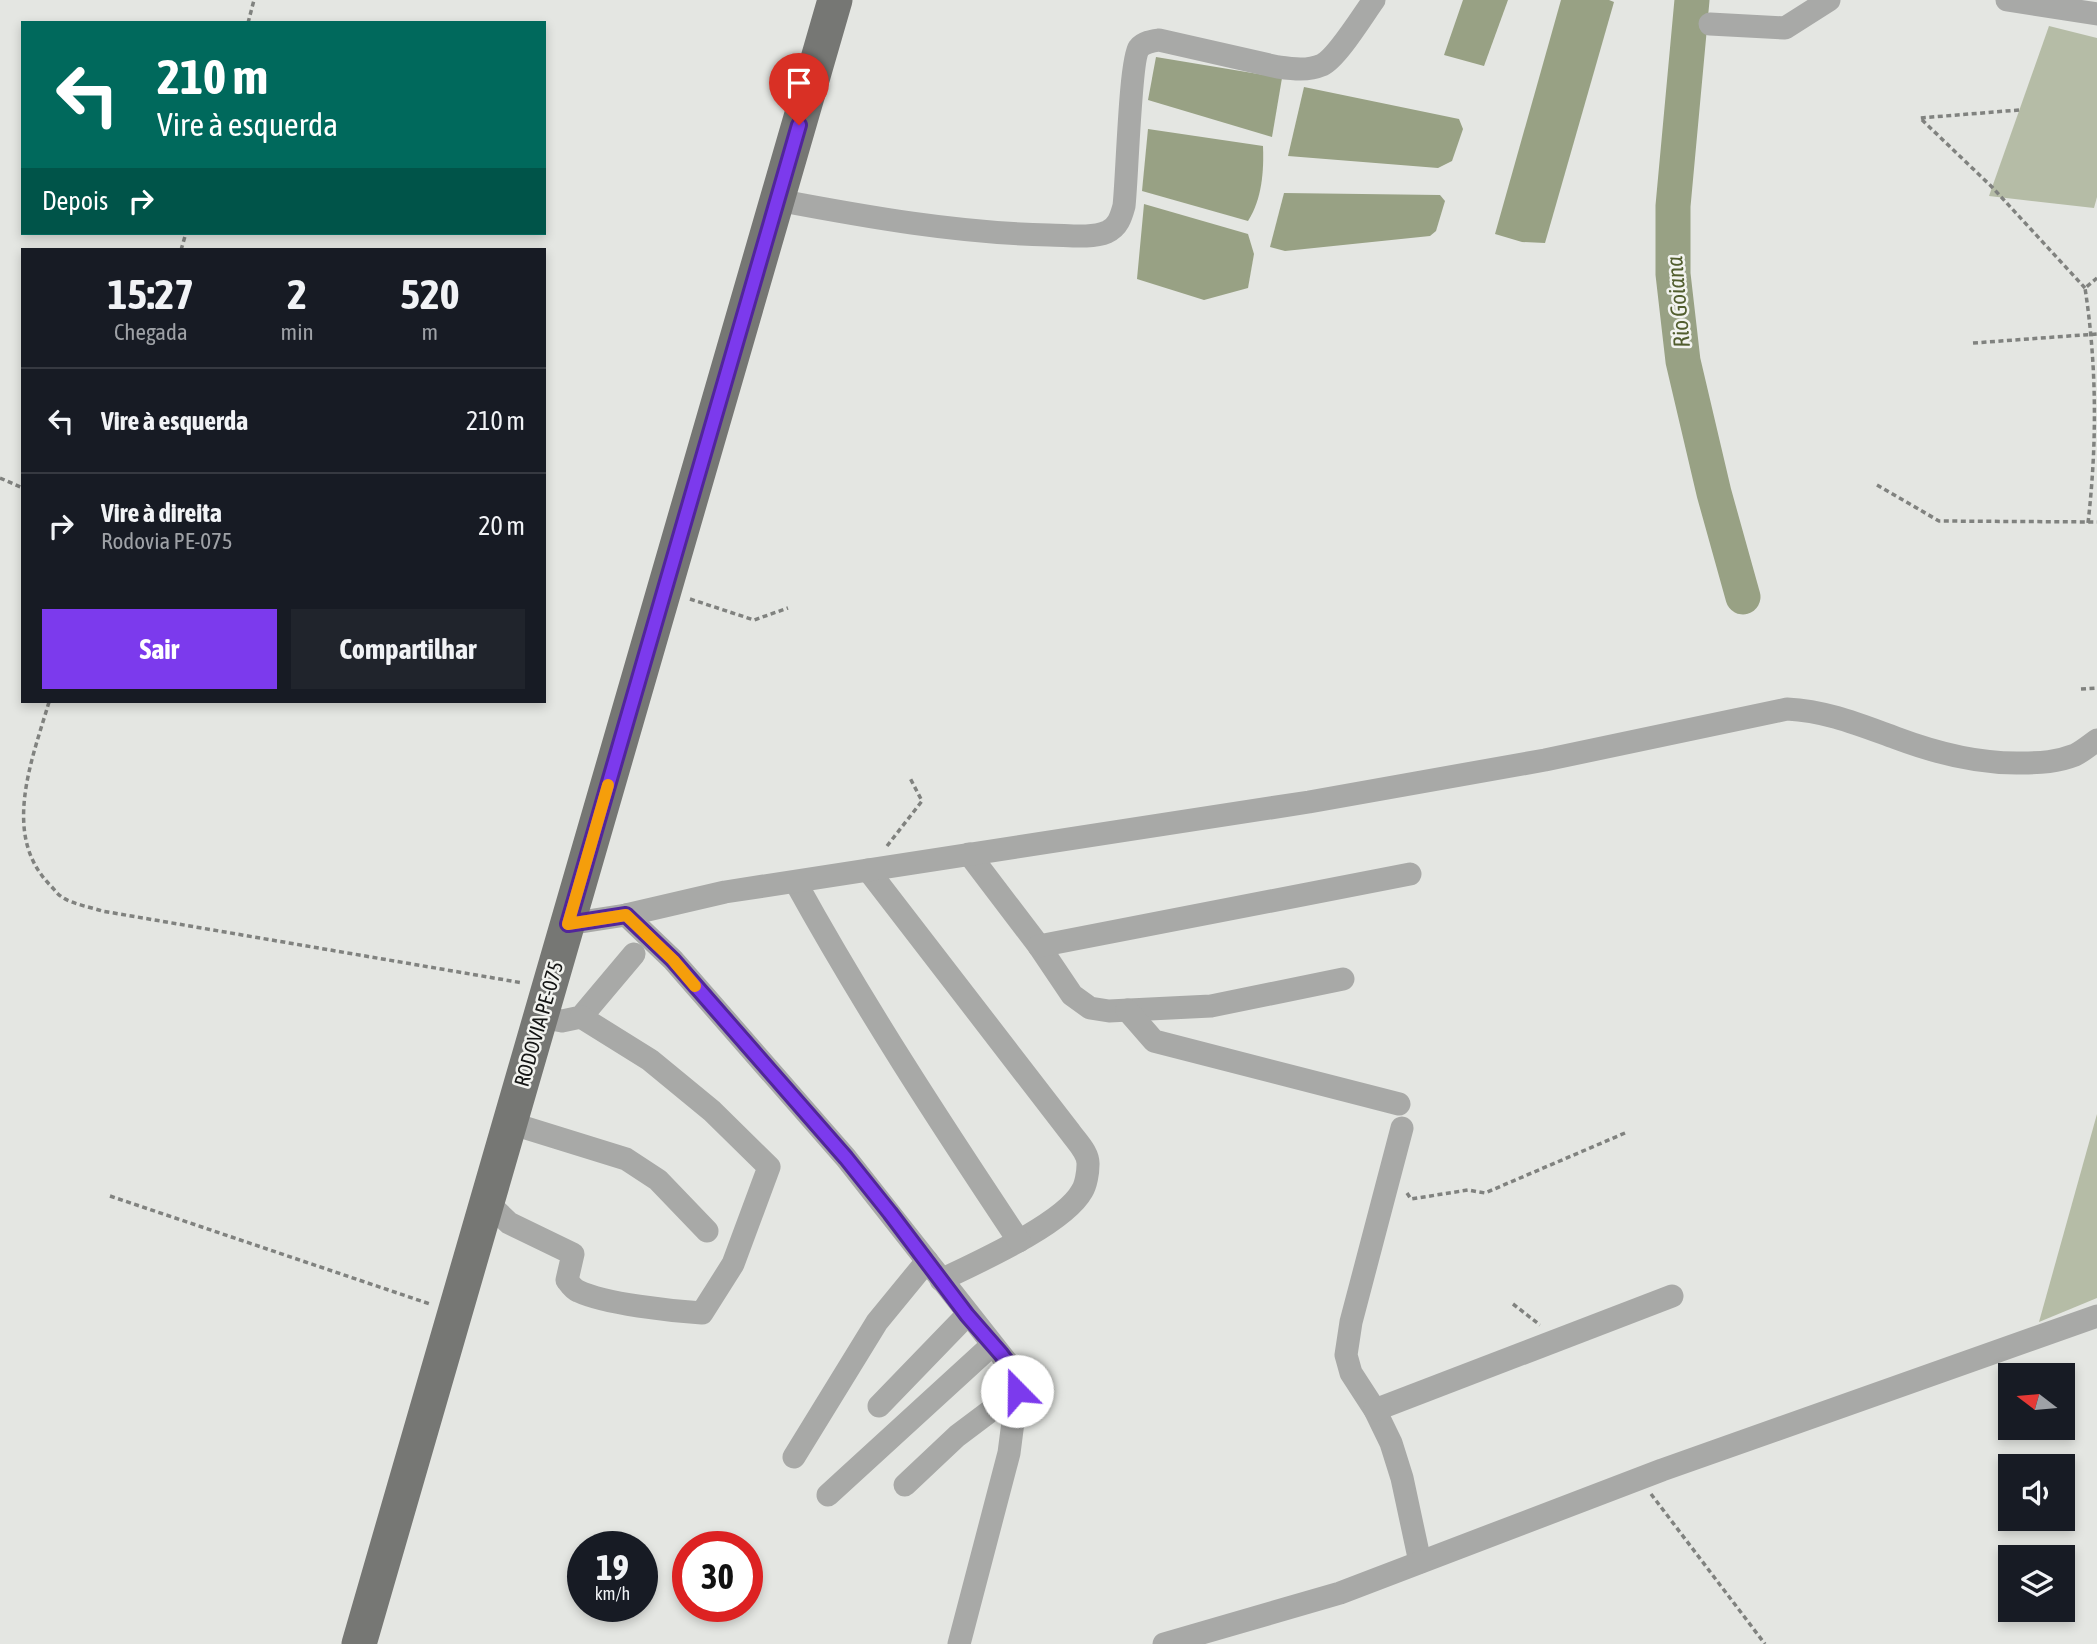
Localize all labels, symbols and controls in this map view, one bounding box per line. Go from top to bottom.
text: 210 m [157,48,268,104]
icon: left [42,49,133,140]
pin [769,53,829,125]
icon: arrive [780,64,818,102]
text: Vire à esquerda [157,106,338,143]
icon: right [122,182,160,220]
text: Depois [42,186,108,216]
water label: Rio Goiana [1661,255,1695,349]
text: 15:27 [108,270,194,318]
text: 2 [287,270,307,318]
text: 520 [400,270,459,318]
text: Chegada [114,319,188,345]
text: min [281,319,314,345]
text: m [422,319,438,345]
icon: left [42,402,80,440]
text: Vire à esquerda [101,406,248,436]
text: 210 m [466,406,525,436]
text: Vire à direita [101,498,222,528]
icon: right [42,507,80,545]
text: 20 m [478,511,525,541]
text: Rodovia PE-075 [101,528,233,554]
button: Sair [42,609,277,689]
button: Compartilhar [291,609,525,689]
street label: RODOVIA PE-075 [509,958,567,1089]
position arrow [980,1354,1054,1428]
north arrow [1998,1363,2076,1440]
map controls [1998,1363,2075,1622]
button: sound [1998,1454,2075,1531]
speed limit sign: 30 [672,1531,763,1622]
button: layers [1998,1545,2075,1622]
text: 19 [596,1547,629,1587]
text: km/h [595,1583,630,1604]

